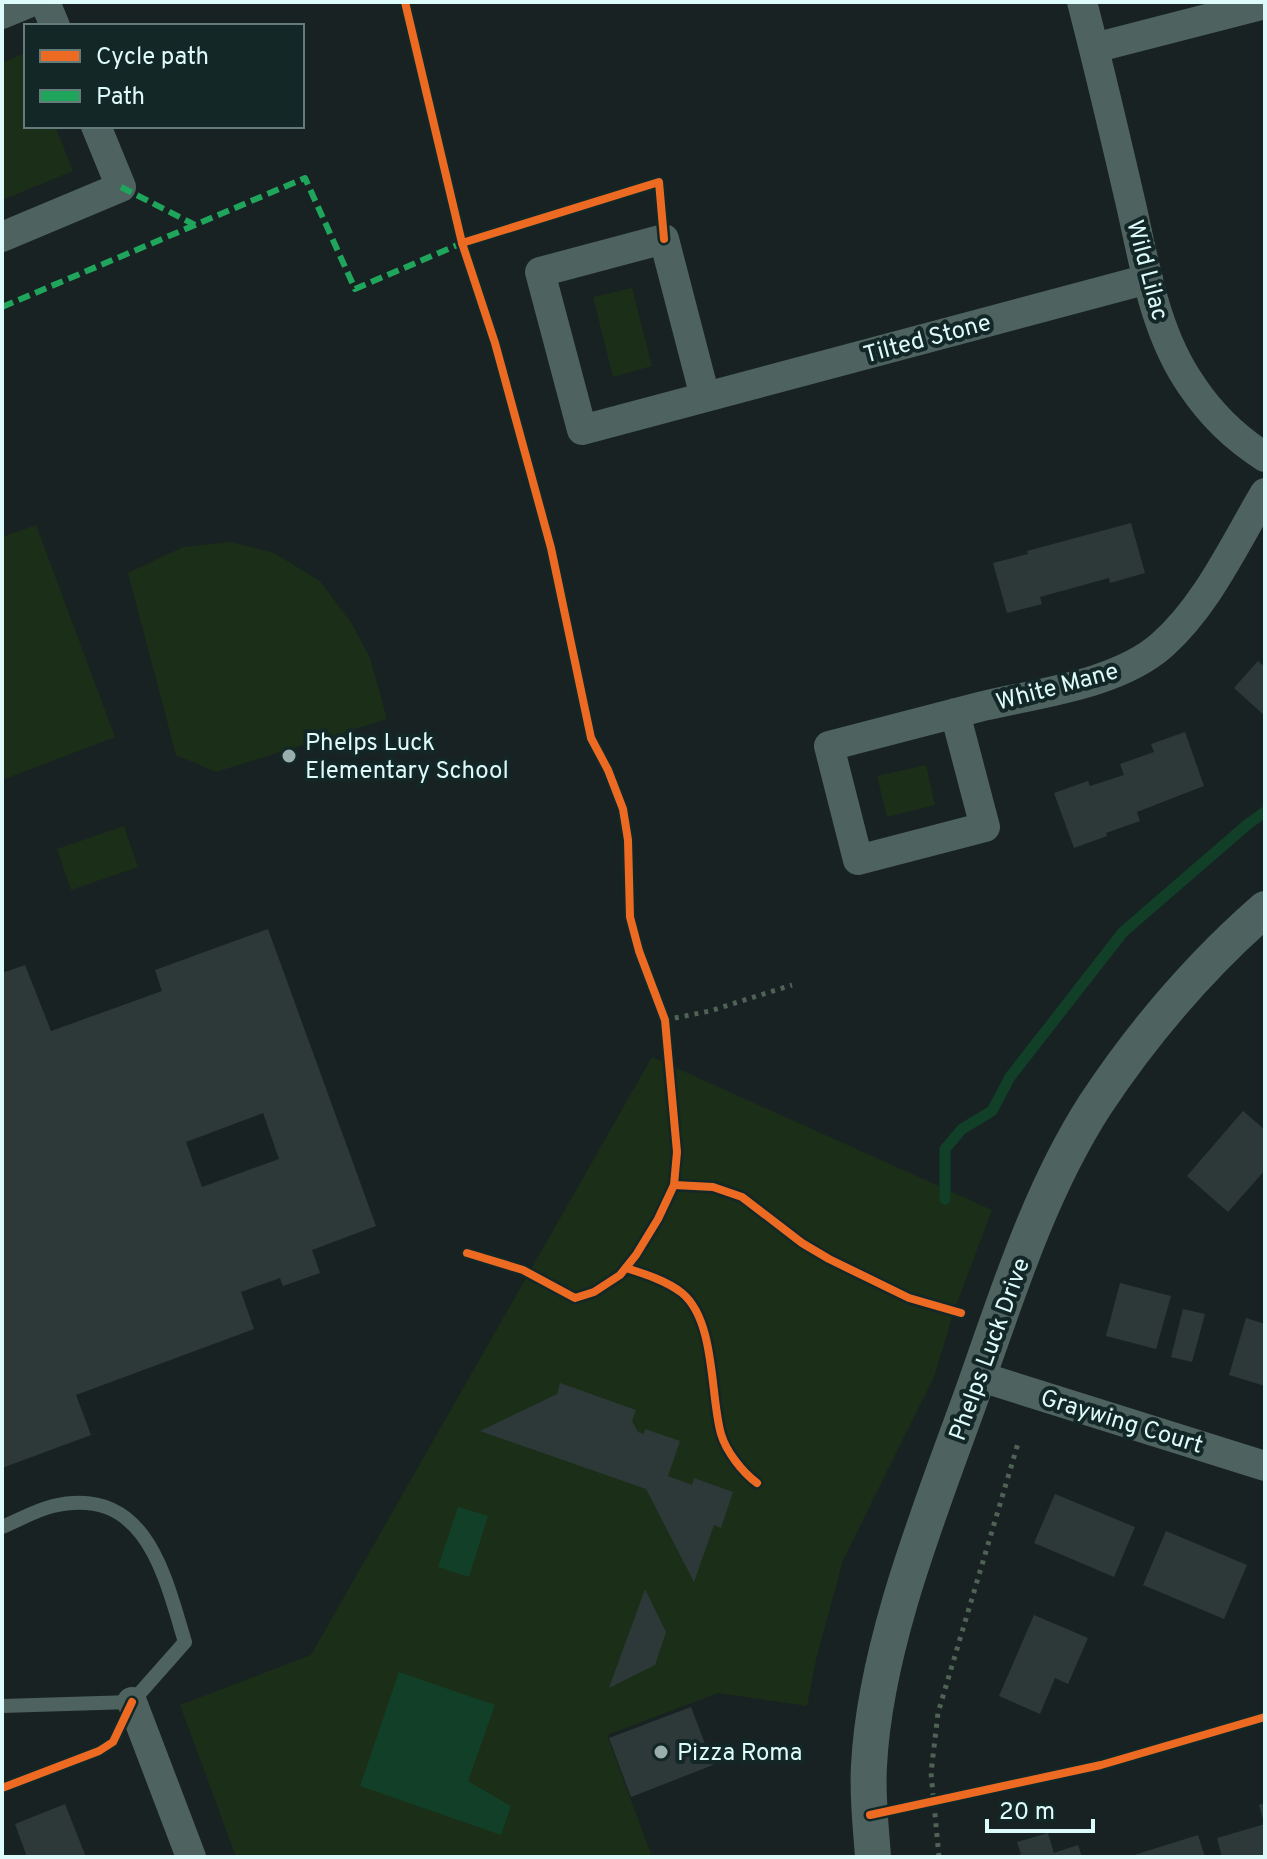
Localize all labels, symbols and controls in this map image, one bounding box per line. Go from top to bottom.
legend [24,24,304,128]
text: Cycle path [96,43,209,73]
text: Path [96,83,145,113]
street label: Wild Lilac [1118,217,1174,324]
street label: Tilted Stone [861,309,995,371]
street label: White Mane [993,657,1122,719]
place label: Phelps Luck Elementary School [305,729,509,787]
marker: Phelps Luck Elementary School [280,747,298,765]
street label: Phelps Luck Drive [944,1254,1038,1445]
street label: Graywing Court [1036,1384,1206,1462]
place label: Pizza Roma [677,1739,802,1769]
marker: Pizza Roma [652,1743,670,1761]
scale bar [987,1783,1093,1833]
text: 20 m [999,1798,1055,1828]

